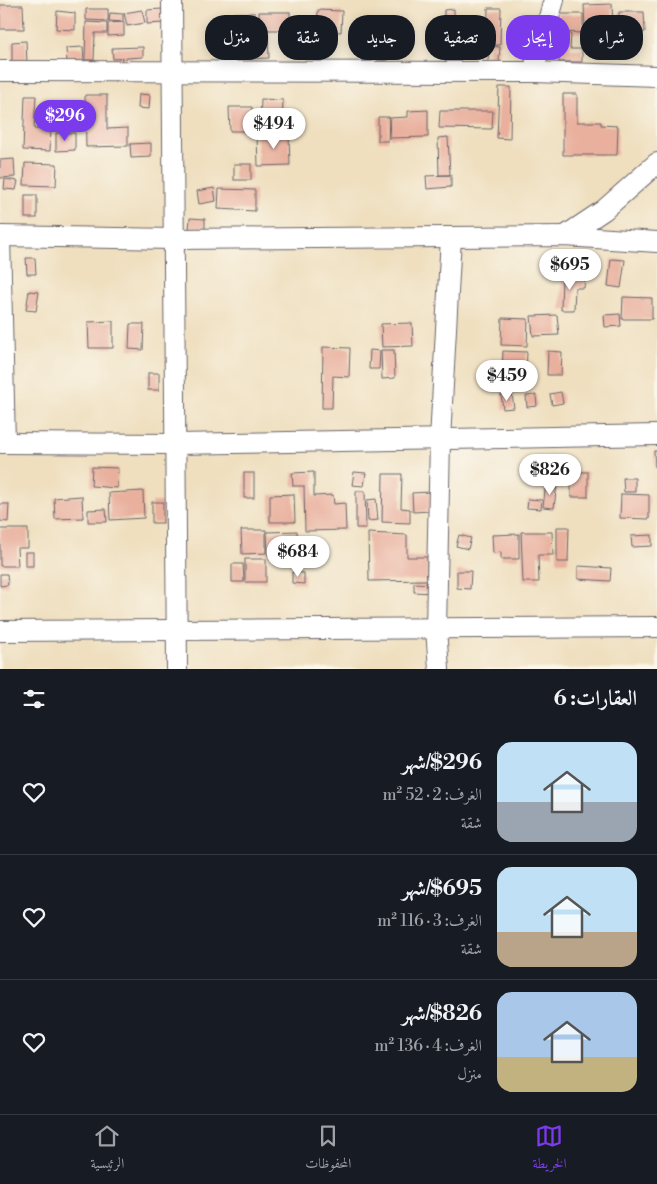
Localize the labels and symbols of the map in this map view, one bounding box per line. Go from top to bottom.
pin: $296 [35,100,95,142]
pin: $494 [244,108,304,150]
pin: $695 [540,248,600,291]
pin: $459 [477,360,537,402]
pin: $826 [520,454,580,496]
pin: $684 [268,536,328,578]

